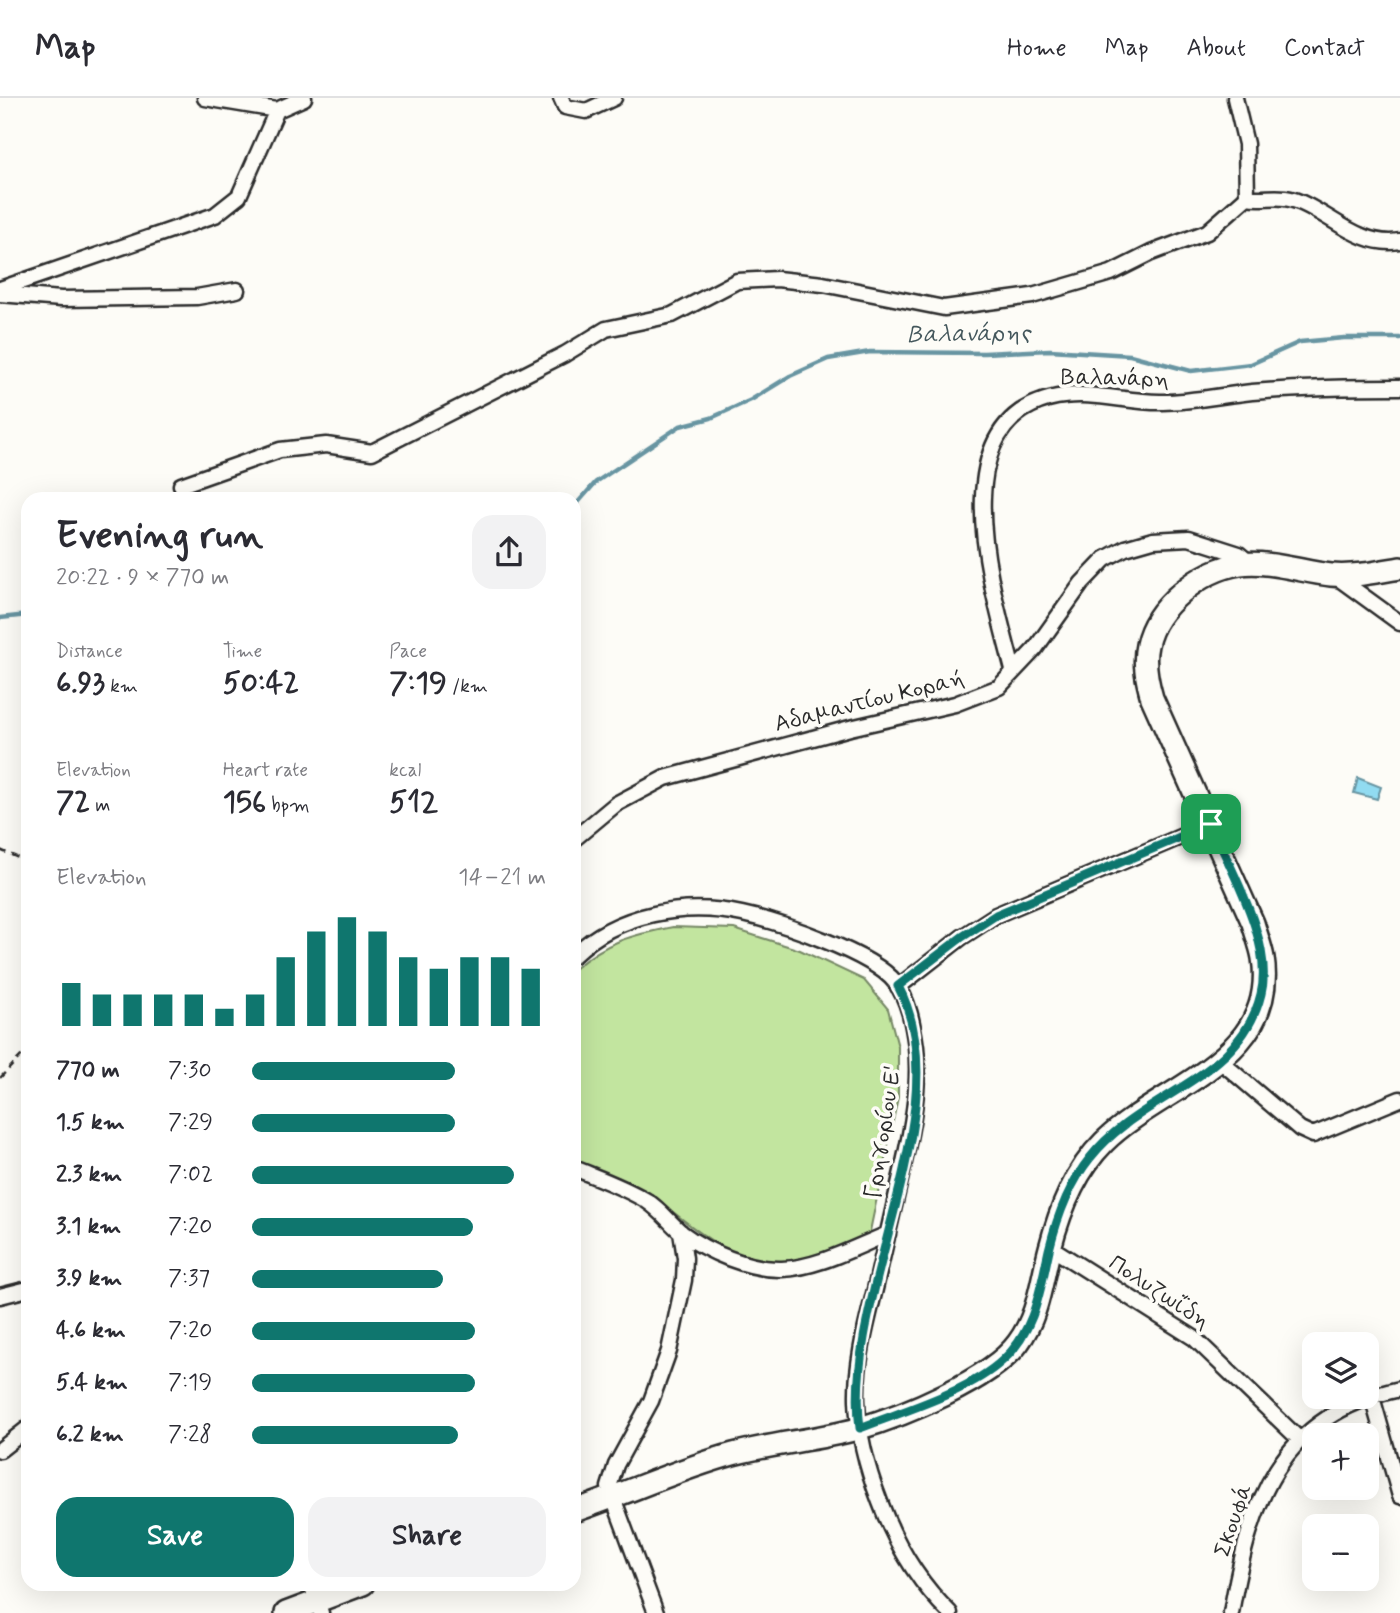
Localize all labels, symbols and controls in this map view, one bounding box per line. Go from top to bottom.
text: Map [35,26,95,70]
text: Home [1007,33,1067,64]
text: Map [1105,33,1149,64]
text: About [1187,33,1246,64]
text: Contact [1284,33,1365,64]
water label: Βαλανάρης [907,318,1032,351]
street label: Βαλανάρη [1061,363,1169,395]
text: Evening run [56,512,263,561]
button: share [472,515,546,589]
text: 20:22 · 9 × 770 m [56,563,229,593]
text: Distance [56,639,123,664]
text: Time [223,639,262,664]
text: Pace [389,639,427,664]
text: 6.93 [56,664,105,703]
text: 50:42 [223,664,299,703]
text: 7:19 [389,664,447,703]
street label: Αδαμαντίου Κοραή [771,664,968,740]
text: km [105,674,138,699]
text: /km [447,674,488,699]
text: Elevation [56,758,131,783]
text: Heart rate [223,758,308,783]
text: kcal [389,758,421,783]
text: 72 [56,783,90,822]
text: 156 [223,783,266,822]
text: 512 [389,783,438,822]
text: m [90,793,110,818]
text: bpm [266,793,310,818]
pin [1181,794,1241,854]
icon: arrive [1192,805,1230,843]
text: Elevation [56,863,147,893]
text: 14–21 m [458,863,546,893]
text: 770 m [56,1056,120,1086]
text: 7:30 [168,1056,212,1086]
street label: Γρηγορίου Ε' [859,1064,909,1201]
text: 1.5 km [56,1108,125,1138]
text: 7:29 [168,1108,213,1138]
text: 2.3 km [56,1160,122,1190]
text: 7:02 [168,1160,213,1190]
text: 3.1 km [56,1212,121,1242]
text: 7:20 [168,1212,213,1242]
street label: Πολυζωΐδη [1103,1249,1215,1337]
text: 3.9 km [56,1264,122,1294]
text: 7:37 [168,1264,210,1294]
text: 4.6 km [56,1316,126,1346]
text: 7:20 [168,1316,213,1346]
map controls [1302,1332,1379,1591]
button: layers [1302,1332,1379,1409]
text: 5.4 km [56,1368,128,1398]
text: 7:19 [168,1368,212,1398]
text: 6.2 km [56,1420,124,1450]
text: 7:28 [168,1420,212,1450]
button: + [1302,1423,1379,1500]
street label: Σκουφά [1208,1481,1260,1561]
button: Save [56,1497,294,1577]
button: Share [308,1497,546,1577]
button: − [1302,1514,1379,1591]

